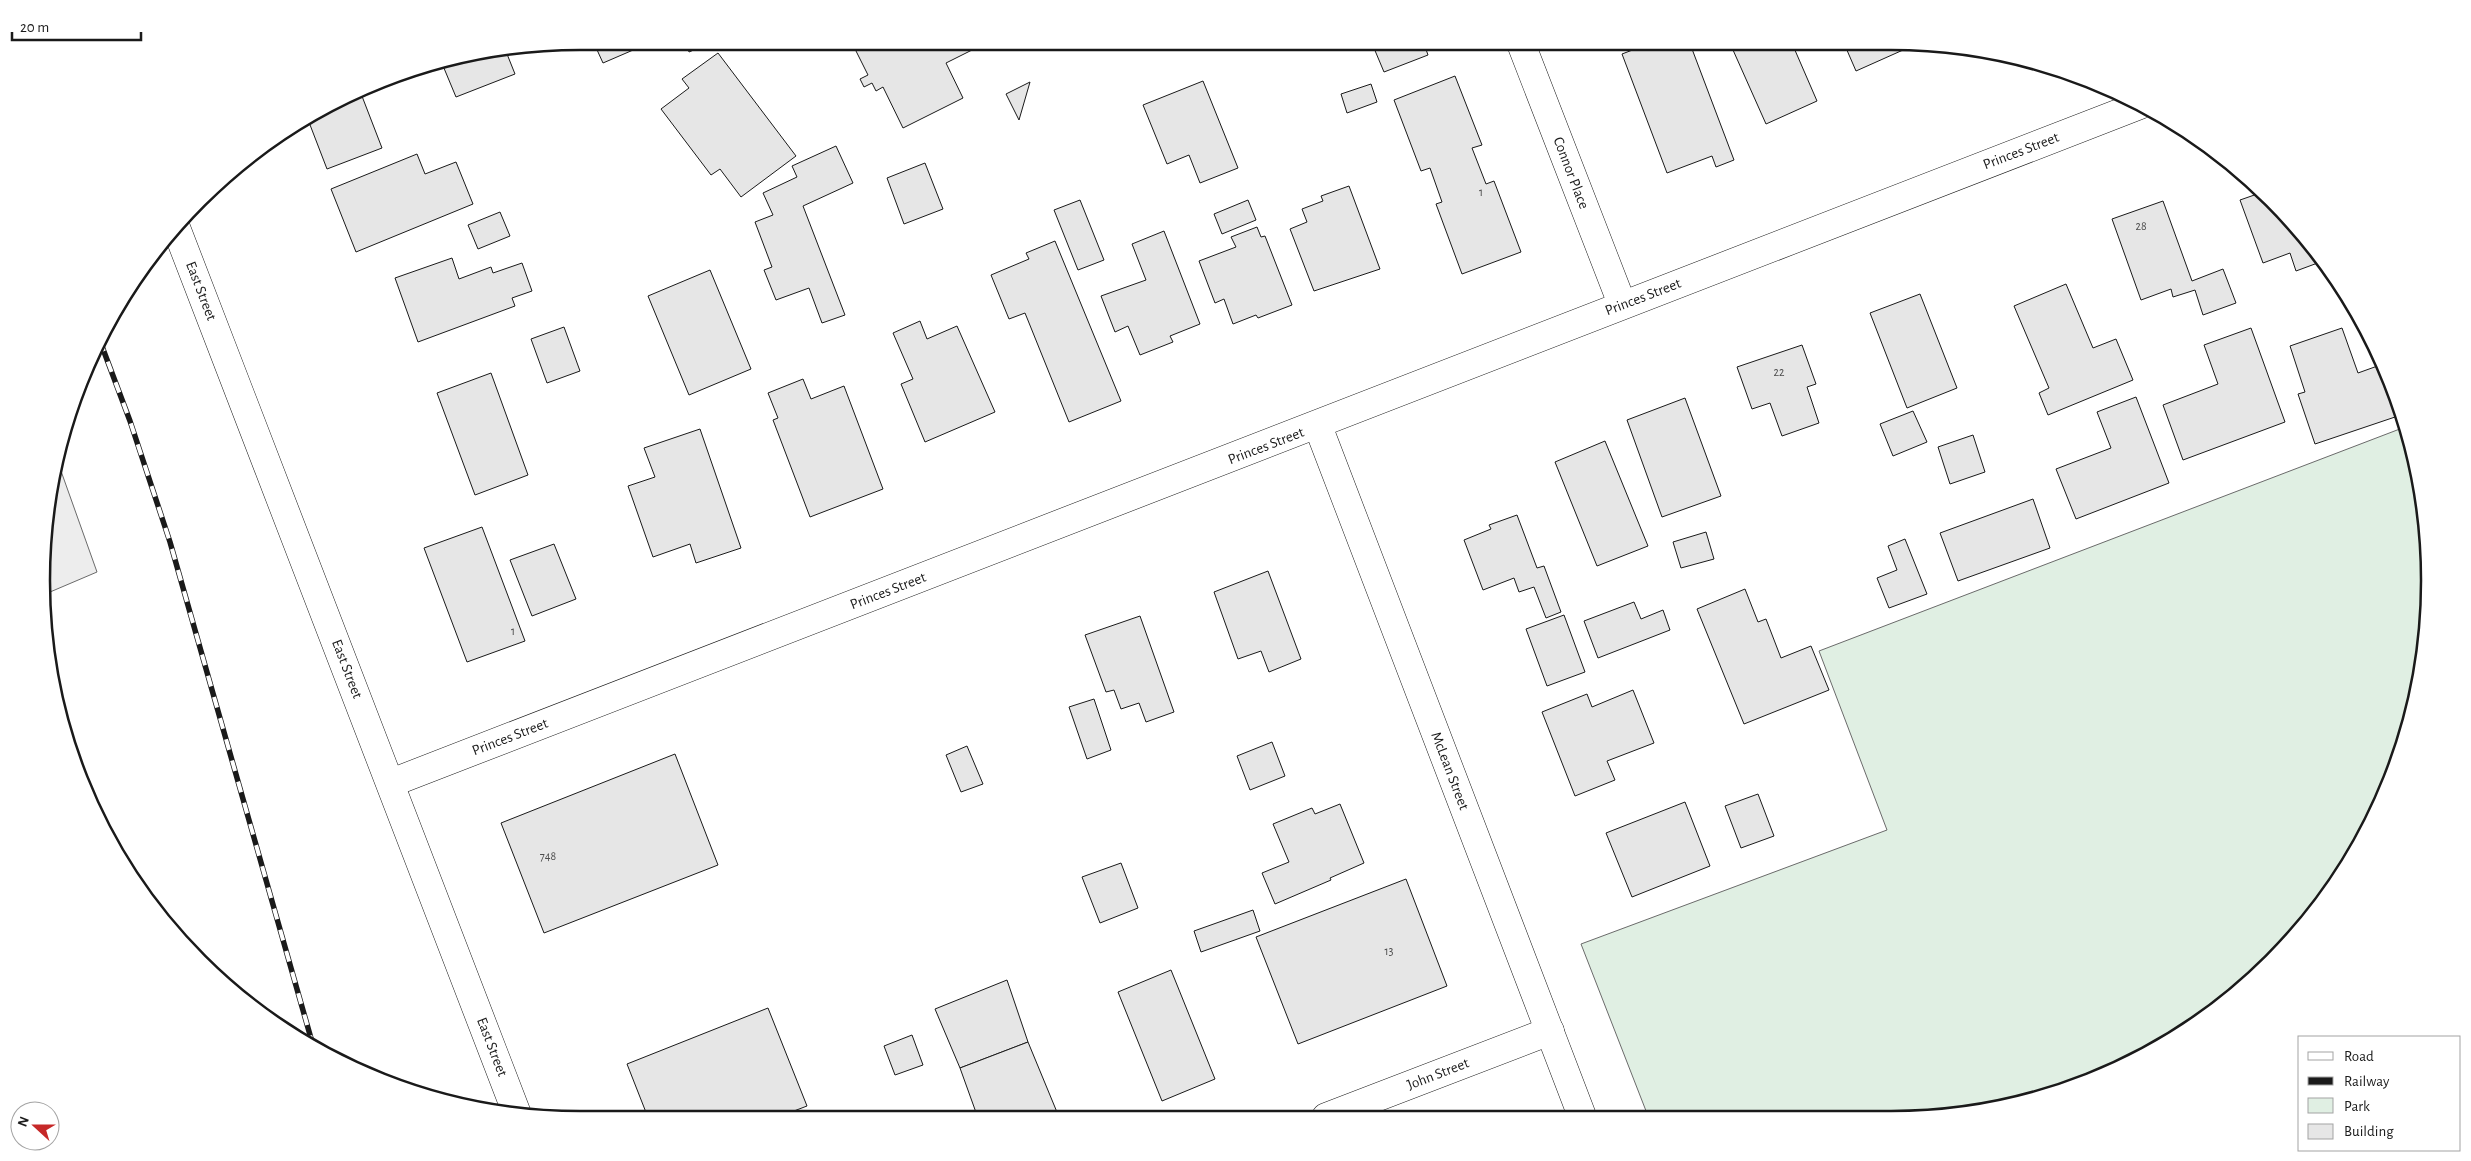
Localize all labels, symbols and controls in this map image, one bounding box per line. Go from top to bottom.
scale bar [12,10,141,42]
text: 20 m [20,20,49,35]
street label: Princes Street [1981,130,2061,172]
street label: Connor Place [1550,135,1592,211]
house number: 1 [1479,186,1483,198]
house number: 28 [2135,220,2147,232]
street label: East Street [183,259,219,323]
street label: Princes Street [1603,276,1683,318]
house number: 22 [1774,366,1785,378]
street label: Princes Street [1226,425,1306,467]
street label: Princes Street [848,570,928,612]
house number: 1 [511,625,515,637]
street label: East Street [329,637,365,701]
street label: Princes Street [470,716,550,758]
street label: McLean Street [1428,730,1472,812]
house number: 748 [540,850,557,862]
house number: 13 [1384,945,1394,957]
street label: East Street [474,1015,510,1079]
legend [2298,1036,2461,1151]
text: Road [2344,1049,2374,1064]
street label: John Street [1405,1055,1471,1093]
text: Railway [2344,1074,2390,1089]
text: Park [2344,1099,2370,1114]
north arrow [10,1101,60,1151]
text: N [16,1115,32,1129]
text: Building [2344,1124,2394,1139]

